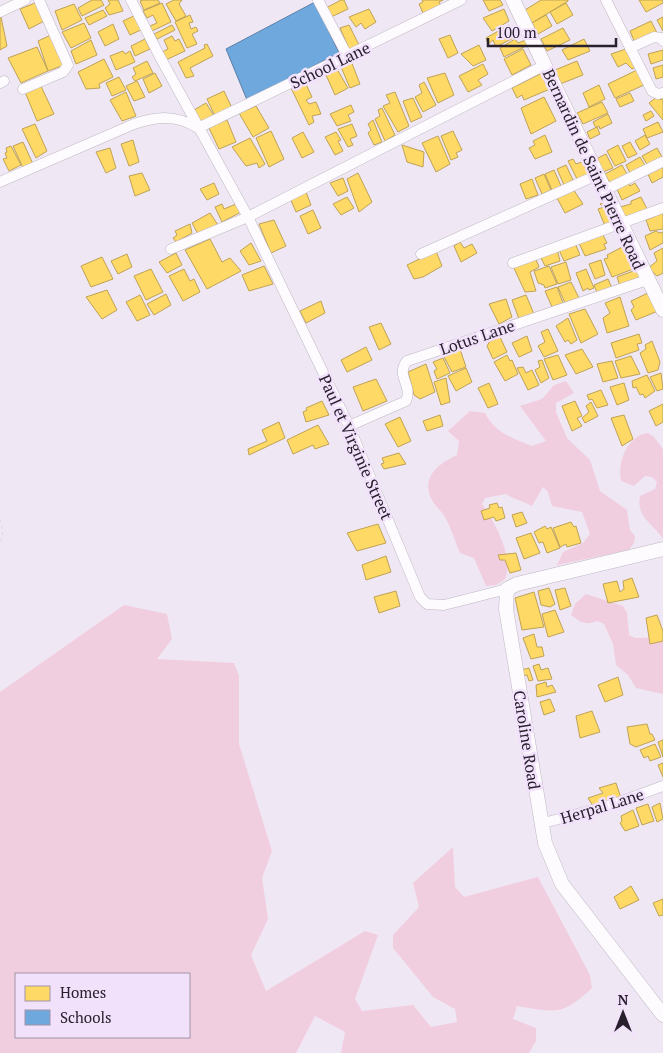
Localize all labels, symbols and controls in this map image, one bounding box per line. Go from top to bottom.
scale bar [488,15,616,47]
text: 100 m [496,22,537,42]
street label: School Lane [286,36,374,94]
street label: Bernardin de Saint Pierre Road [538,65,650,273]
street label: Lotus Lane [437,314,517,360]
street label: Paul et Virginie Street [314,371,398,523]
street label: Caroline Road [508,689,546,791]
street label: Herpal Lane [558,783,646,829]
legend [15,973,190,1038]
text: Homes [60,982,106,1002]
north arrow [598,988,648,1038]
text: N [618,990,629,1009]
text: Schools [60,1007,111,1027]

